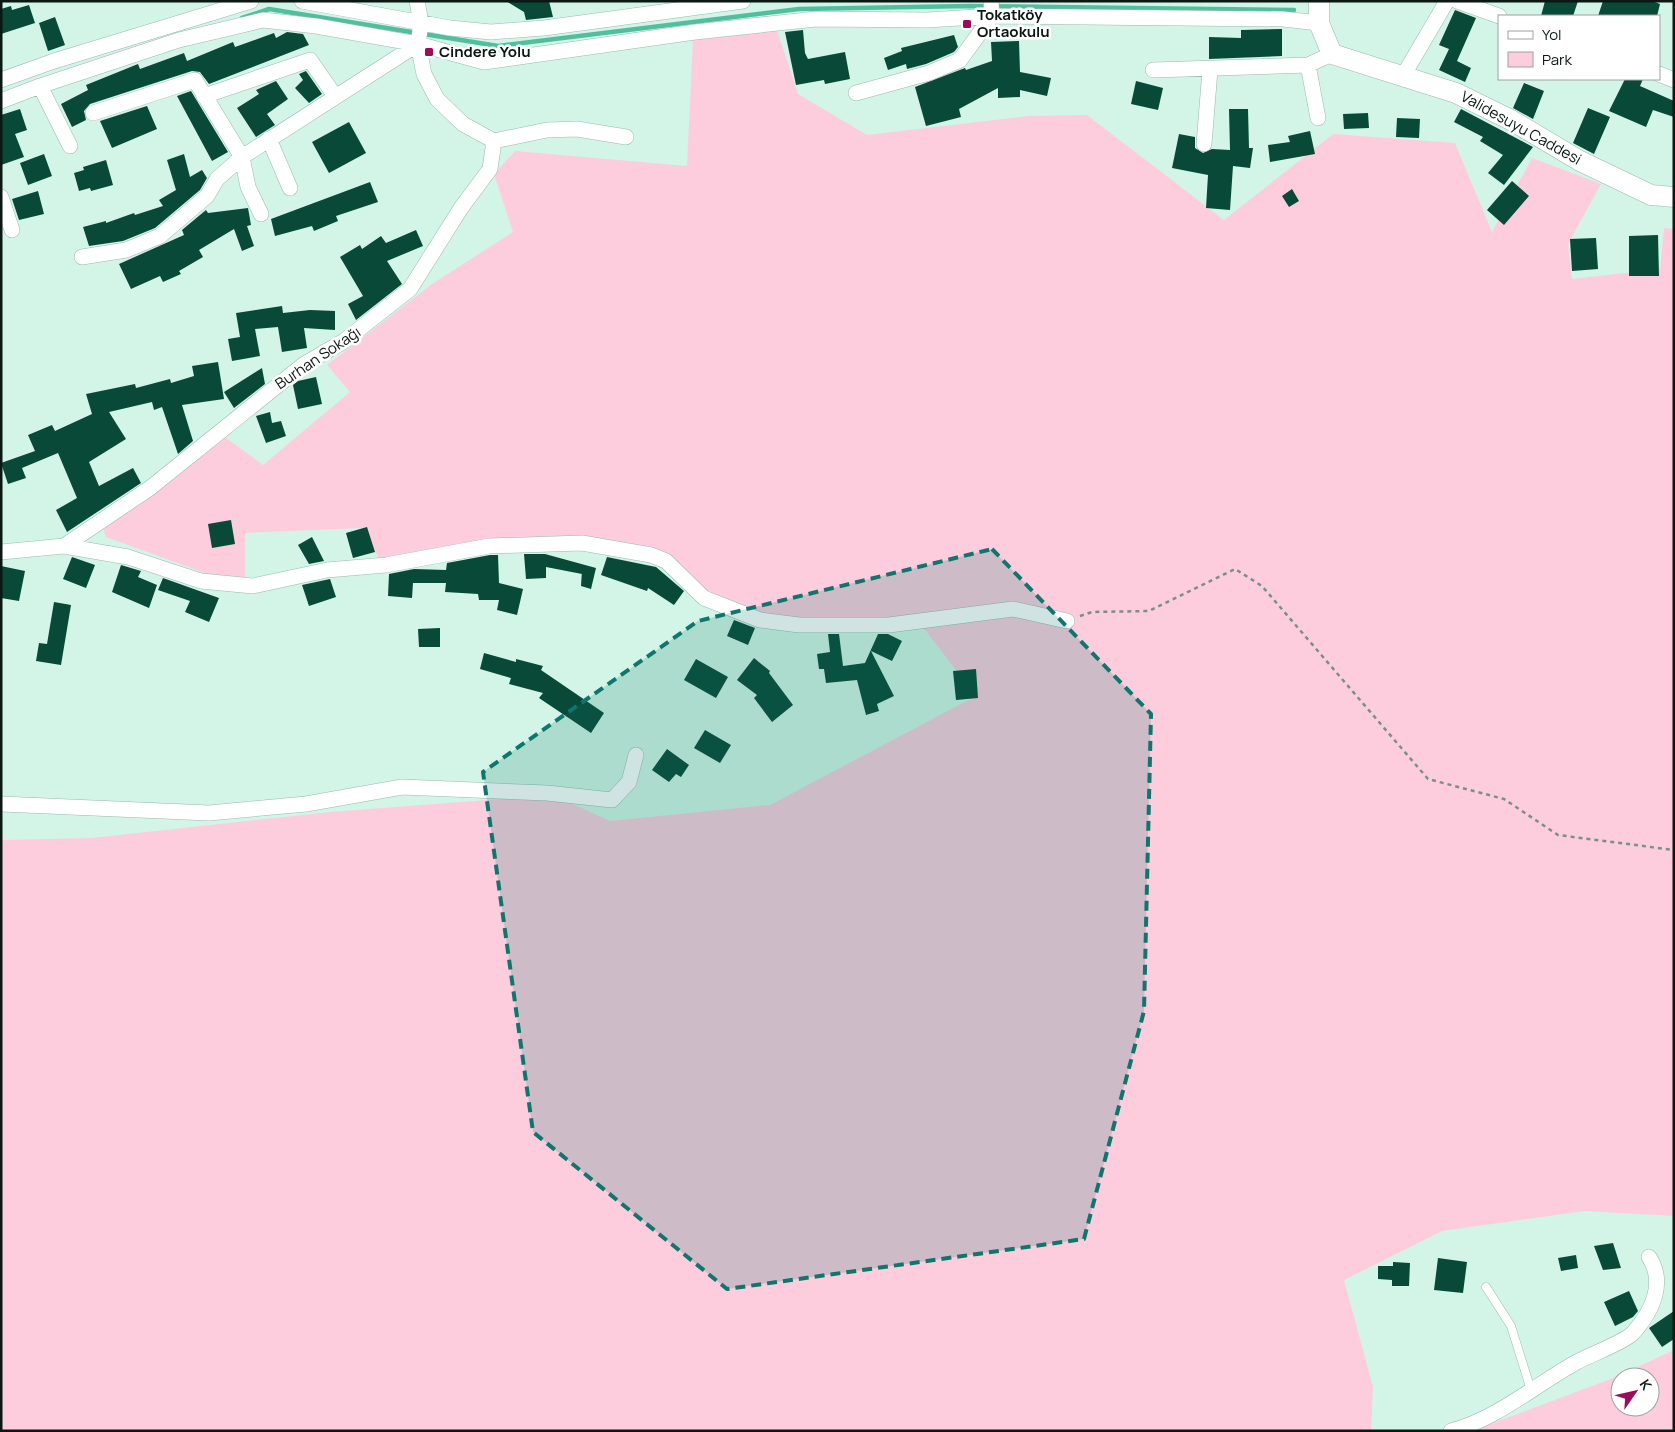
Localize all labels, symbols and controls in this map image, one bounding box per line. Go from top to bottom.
place label: Tokatköy Ortaokulu [977,4,1050,42]
legend [1498,15,1660,80]
marker: Tokatköy Ortaokulu [961,18,973,30]
text: Yol [1542,24,1562,45]
place label: Cindere Yolu [439,41,531,62]
marker: Cindere Yolu [423,46,435,58]
text: Park [1542,49,1572,70]
street label: Validesuyu Caddesi [1457,86,1585,169]
street label: Burhan Sokağı [271,321,365,394]
north arrow [1610,1367,1660,1417]
text: K [1636,1375,1657,1394]

